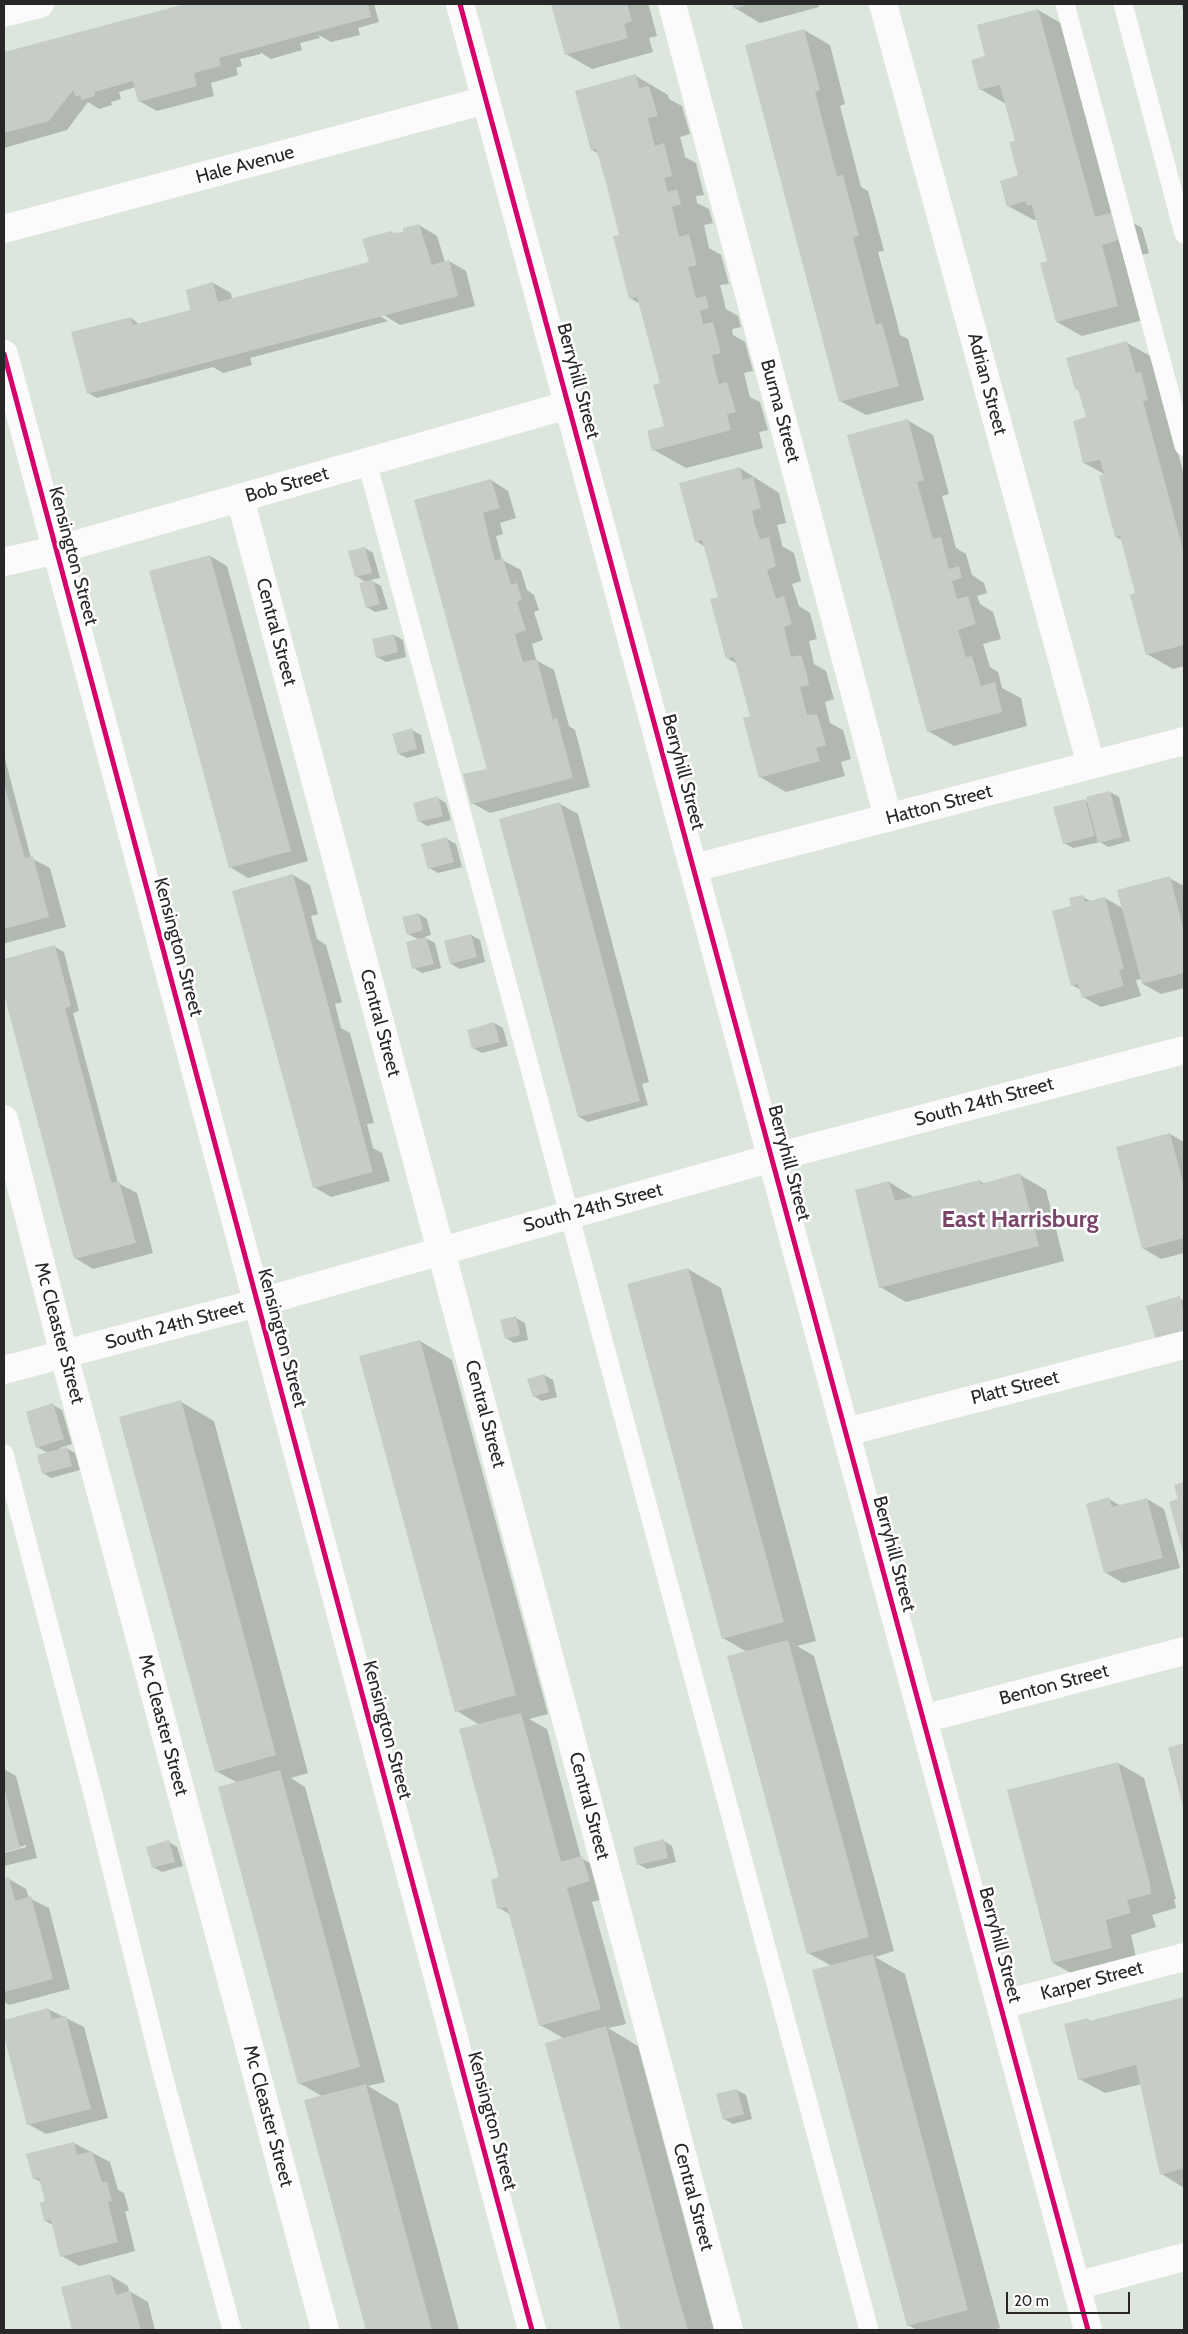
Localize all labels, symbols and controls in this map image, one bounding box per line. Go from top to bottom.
street label: Hale Avenue [193,141,297,189]
street label: Berryhill Street [552,321,604,441]
street label: Adrian Street [962,330,1012,438]
street label: Burma Street [755,357,805,465]
street label: Bob Street [243,462,331,508]
street label: Kensington Street [43,484,103,628]
street label: Central Street [251,576,301,688]
street label: Berryhill Street [657,712,709,832]
street label: Hatton Street [883,780,995,830]
street label: Kensington Street [148,875,208,1019]
street label: Central Street [355,967,405,1079]
street label: South 24th Street [912,1072,1056,1132]
street label: Berryhill Street [763,1103,815,1223]
street label: South 24th Street [521,1178,665,1238]
district label: East Harrisburg [941,1206,1099,1234]
street label: Mc Cleaster Street [29,1260,89,1406]
street label: Kensington Street [252,1266,312,1410]
street label: South 24th Street [103,1295,247,1355]
street label: Central Street [460,1358,510,1470]
street label: Platt Street [969,1366,1061,1410]
street label: Berryhill Street [868,1494,920,1614]
street label: Mc Cleaster Street [133,1652,193,1798]
street label: Kensington Street [357,1658,417,1802]
street label: Benton Street [997,1659,1111,1711]
street label: Central Street [564,1750,614,1862]
street label: Berryhill Street [974,1885,1026,2005]
street label: Karper Street [1038,1956,1146,2006]
street label: Mc Cleaster Street [238,2043,298,2189]
street label: Kensington Street [462,2049,522,2193]
street label: Central Street [668,2141,718,2253]
scale bar [1008,2282,1132,2314]
text: 20 m [1014,2292,1049,2310]

